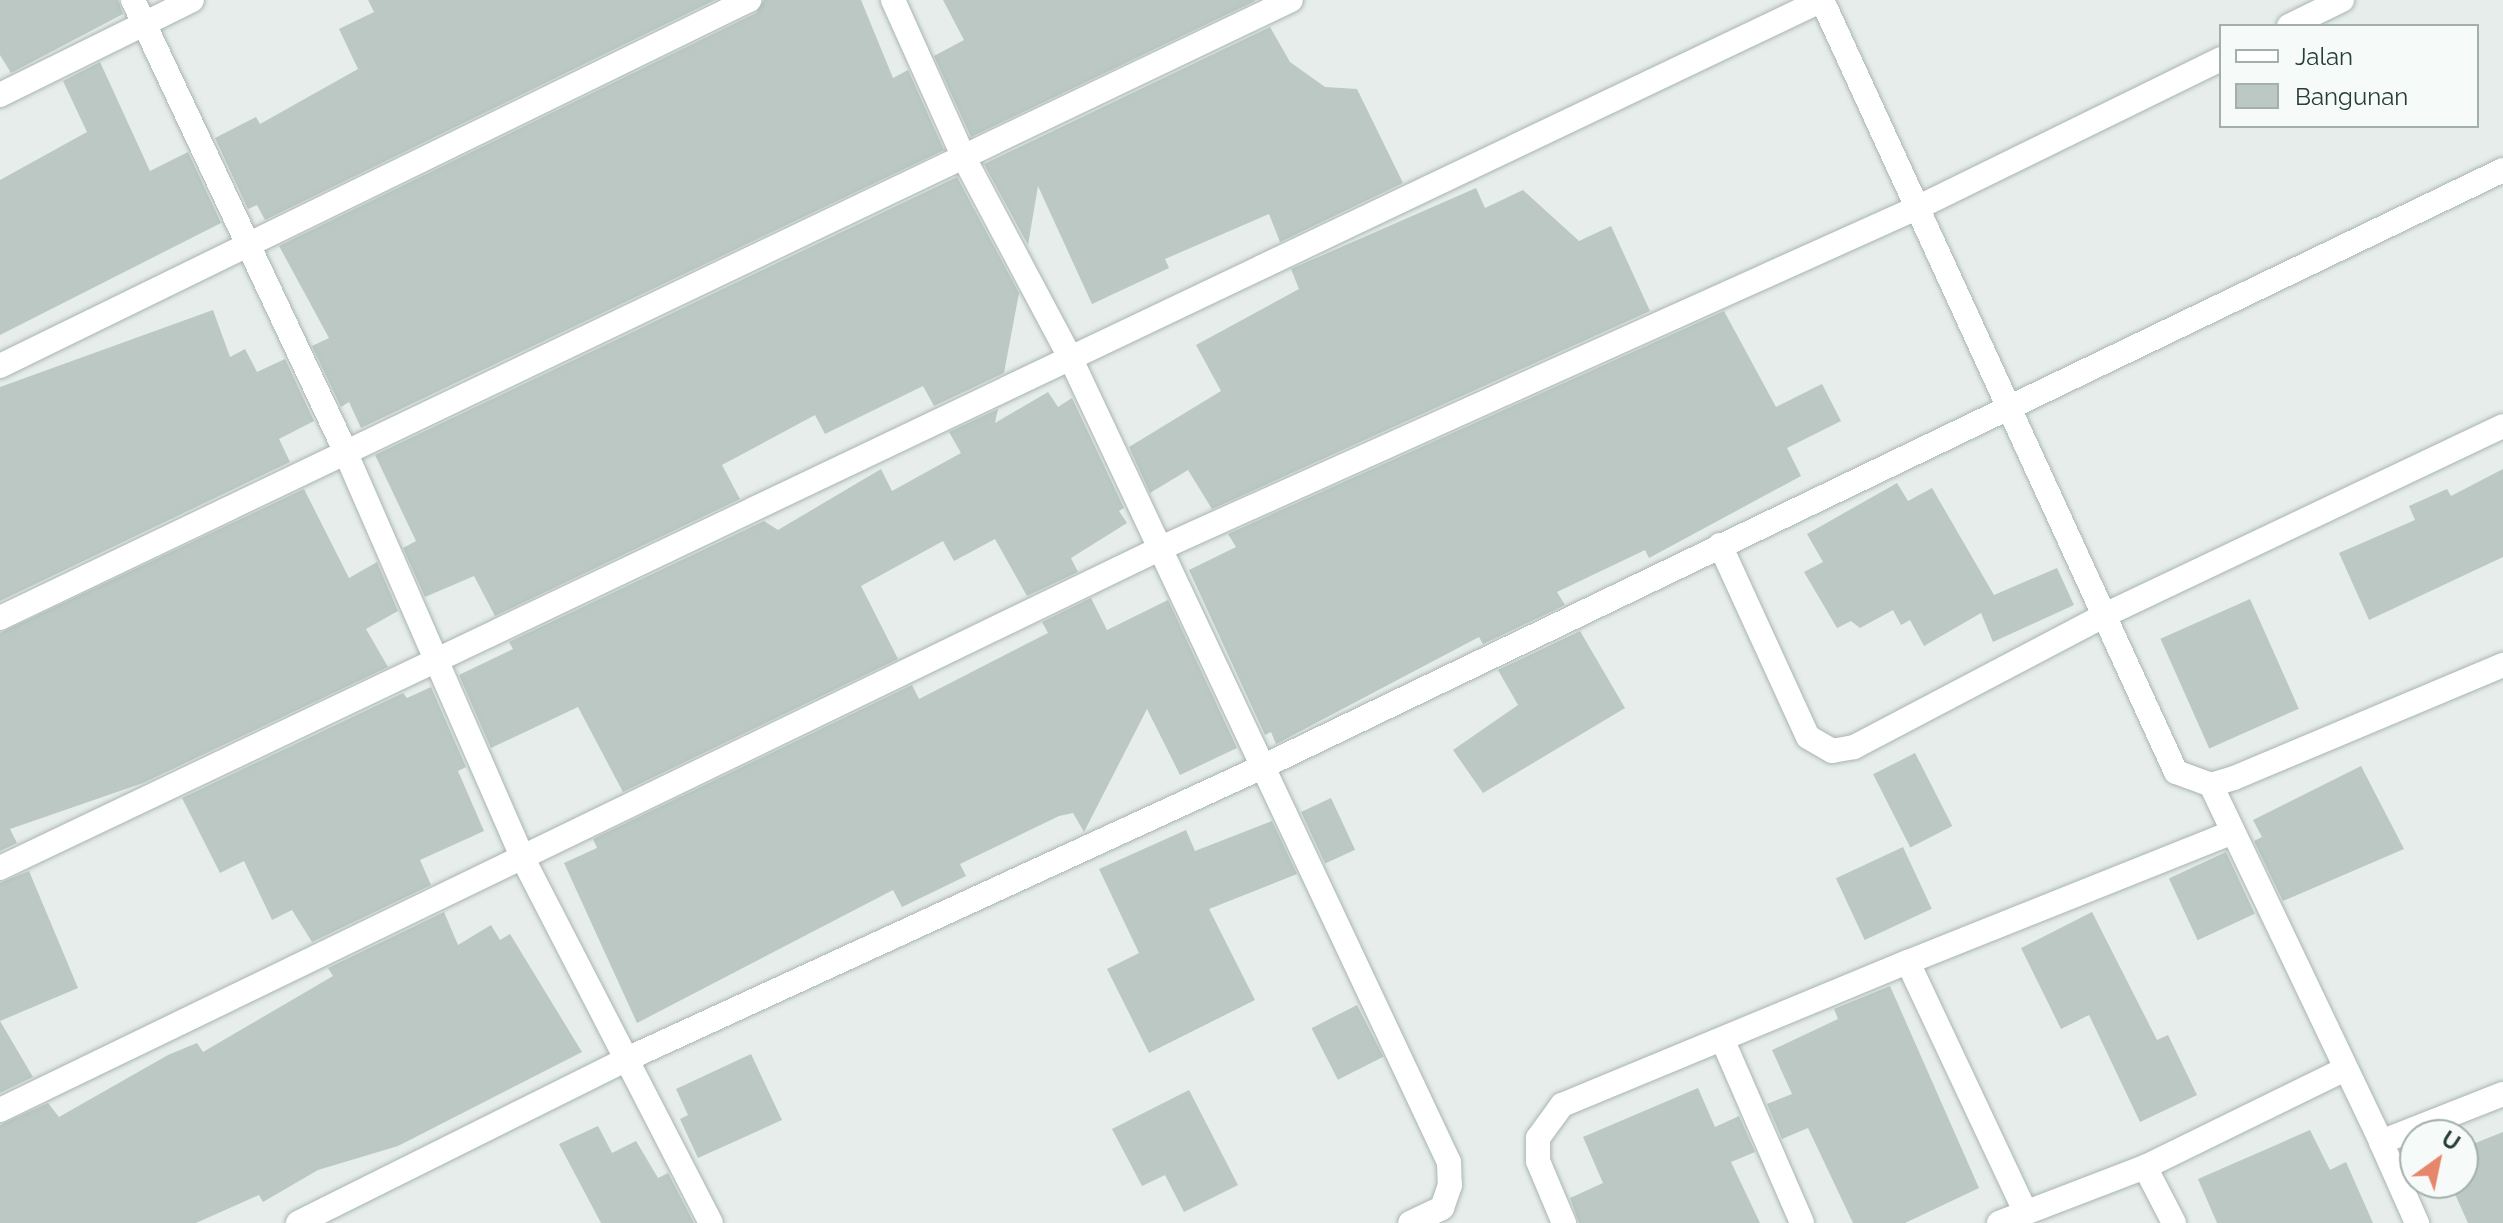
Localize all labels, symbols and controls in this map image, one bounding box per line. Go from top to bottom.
legend [2219,24,2479,128]
text: Jalan [2295,42,2353,71]
text: Bangunan [2295,82,2408,111]
north arrow [2399,1119,2479,1199]
text: U [2437,1125,2465,1156]

